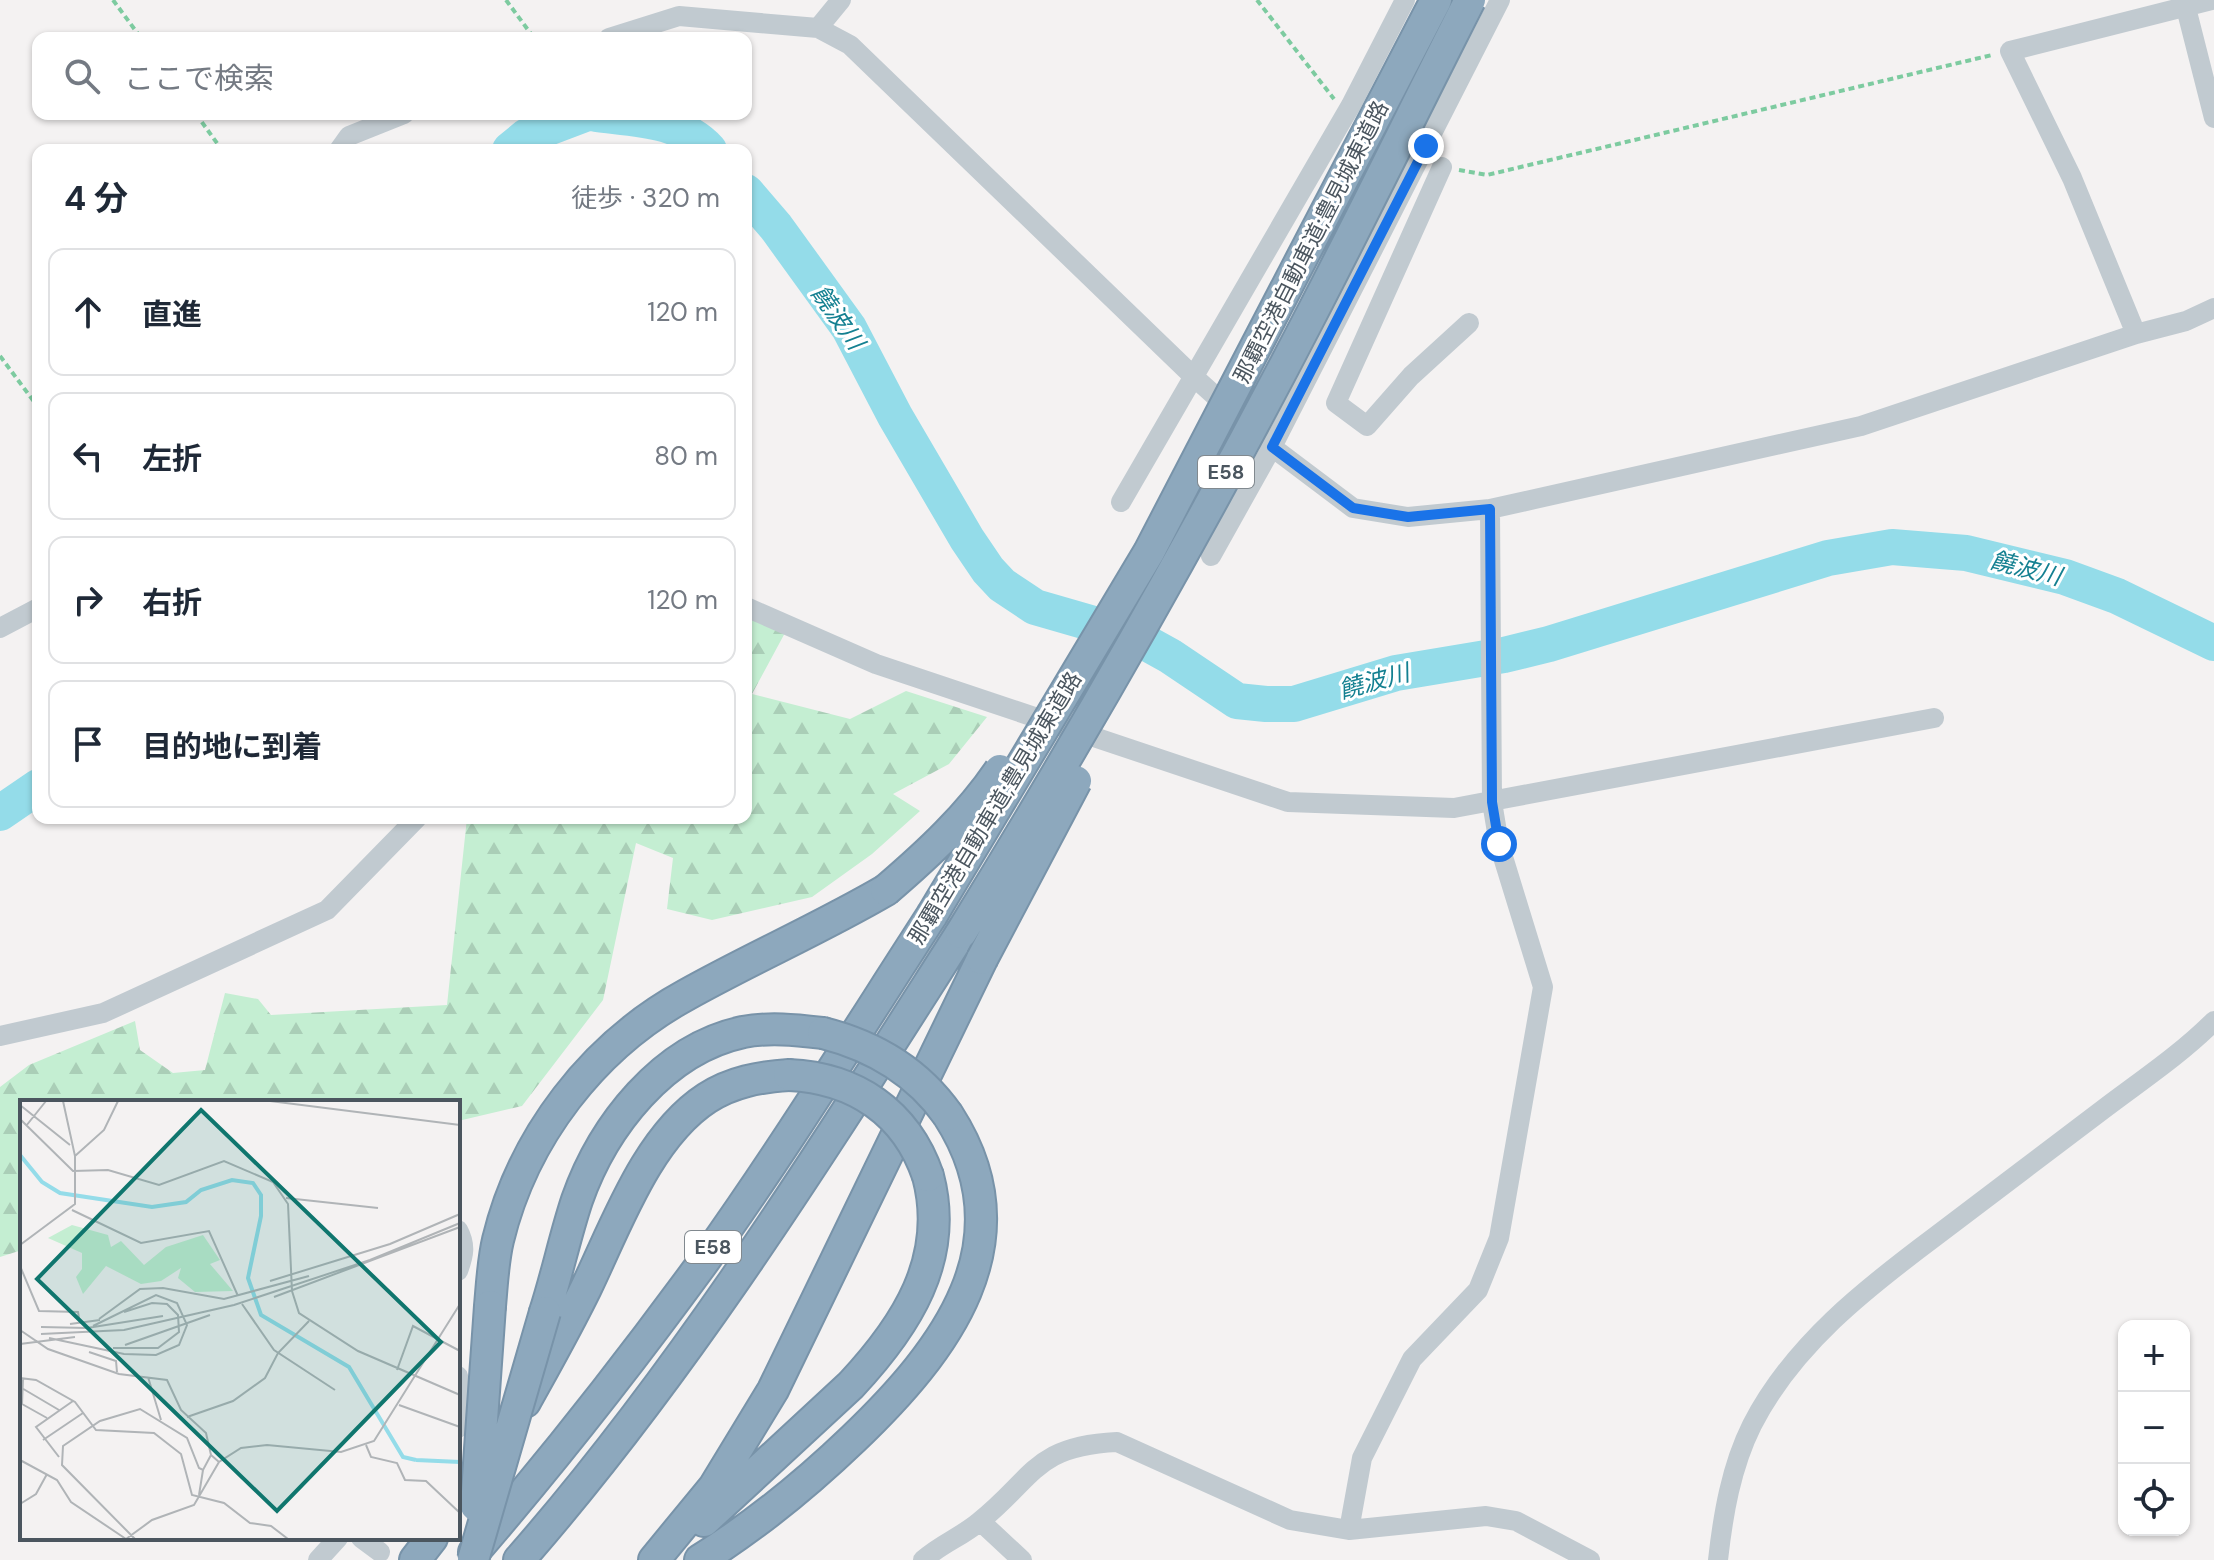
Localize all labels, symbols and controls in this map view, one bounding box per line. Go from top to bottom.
search box [32,32,752,120]
icon: search [60,54,104,98]
text: ここで検索 [124,59,274,98]
street label: 那覇空港自動車道;豊見城東道路 [1227,96,1395,388]
route end [1408,128,1444,164]
text: 4 分 [64,176,128,221]
text: 徒歩 · 320 m [571,181,720,215]
water label: 饒波川 [805,279,873,358]
icon: ahead [66,290,110,334]
text: 直進 [142,295,202,334]
text: 120 m [647,295,718,329]
icon: left [66,434,110,478]
text: 左折 [142,439,202,478]
text: 80 m [654,439,718,473]
road number: E58 [1198,456,1254,488]
water label: 饒波川 [1987,544,2068,592]
icon: right [66,578,110,622]
text: 右折 [142,583,202,622]
text: 120 m [647,583,718,617]
water label: 饒波川 [1335,656,1416,705]
street label: 那覇空港自動車道;豊見城東道路 [902,666,1088,950]
icon: arrive [66,722,110,766]
text: 目的地に到着 [142,727,322,766]
route start [1481,826,1517,862]
inset map [20,1100,460,1540]
road number: E58 [685,1231,741,1263]
map controls [2118,1320,2190,1536]
button: + [2118,1320,2190,1392]
button: − [2118,1392,2190,1464]
button: locate [2118,1464,2190,1536]

